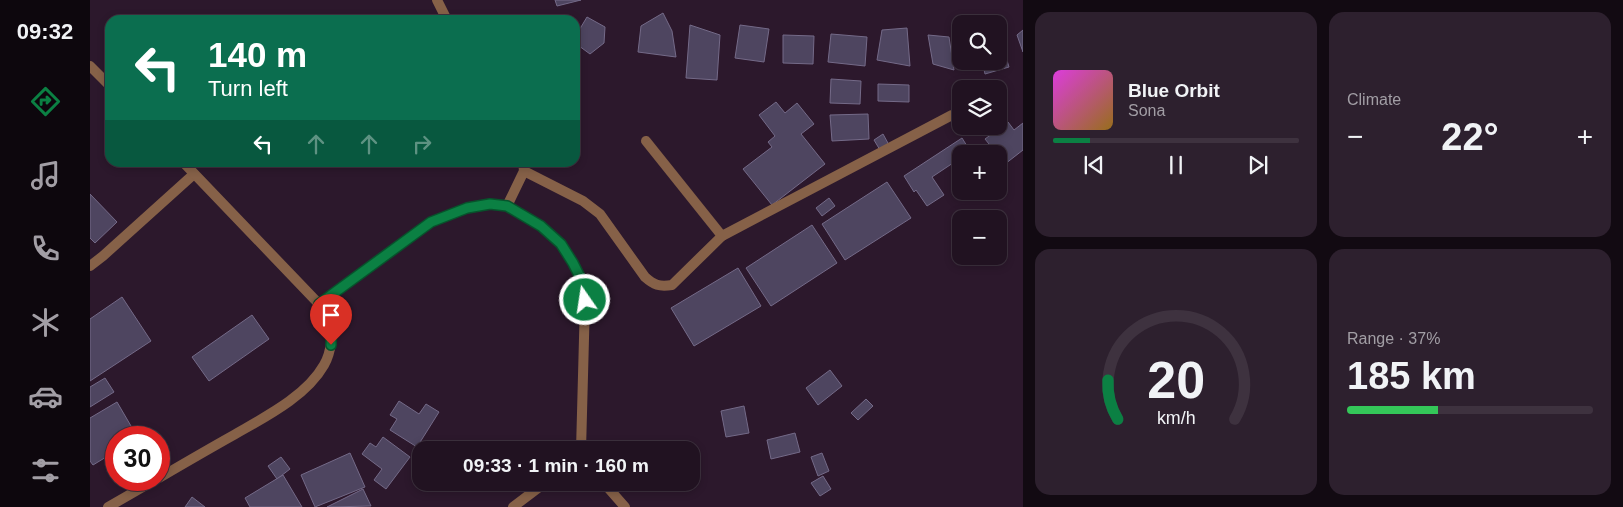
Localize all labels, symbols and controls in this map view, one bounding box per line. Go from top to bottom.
map controls [952,15,1007,265]
button: search [952,15,1007,70]
text: 09:32 [17,19,73,44]
icon: left [125,35,190,100]
text: 140 m [208,35,307,74]
text: Turn left [208,76,288,101]
button: layers [952,80,1007,135]
text: Blue Orbit [1128,80,1220,101]
icon: directions [28,84,63,119]
text: Climate [1347,91,1401,108]
text: Sona [1128,102,1165,119]
text: 22° [1441,116,1499,158]
text: − [1347,121,1363,152]
text: + [1577,121,1593,152]
icon: left [249,130,277,158]
icon: ahead [302,130,330,158]
icon: ahead [355,130,383,158]
icon: right [408,130,436,158]
button: + [952,145,1007,200]
icon: previous [1080,151,1108,179]
icon: pause [1162,151,1190,179]
icon: next [1244,151,1272,179]
icon: music [28,158,63,193]
button: − [952,210,1007,265]
icon: phone [28,231,63,266]
position arrow [558,273,610,325]
pin [310,294,352,345]
icon: arrive [317,301,345,329]
icon: climate [28,305,63,340]
text: Range · 37% [1347,330,1440,347]
text: 20 [1147,351,1205,409]
text: 185 km [1347,355,1476,397]
icon: car [28,379,63,414]
text: km/h [1157,408,1195,428]
speed limit sign: 30 [105,426,170,491]
icon: filters [28,453,63,488]
text: 09:33 · 1 min · 160 m [463,455,649,476]

